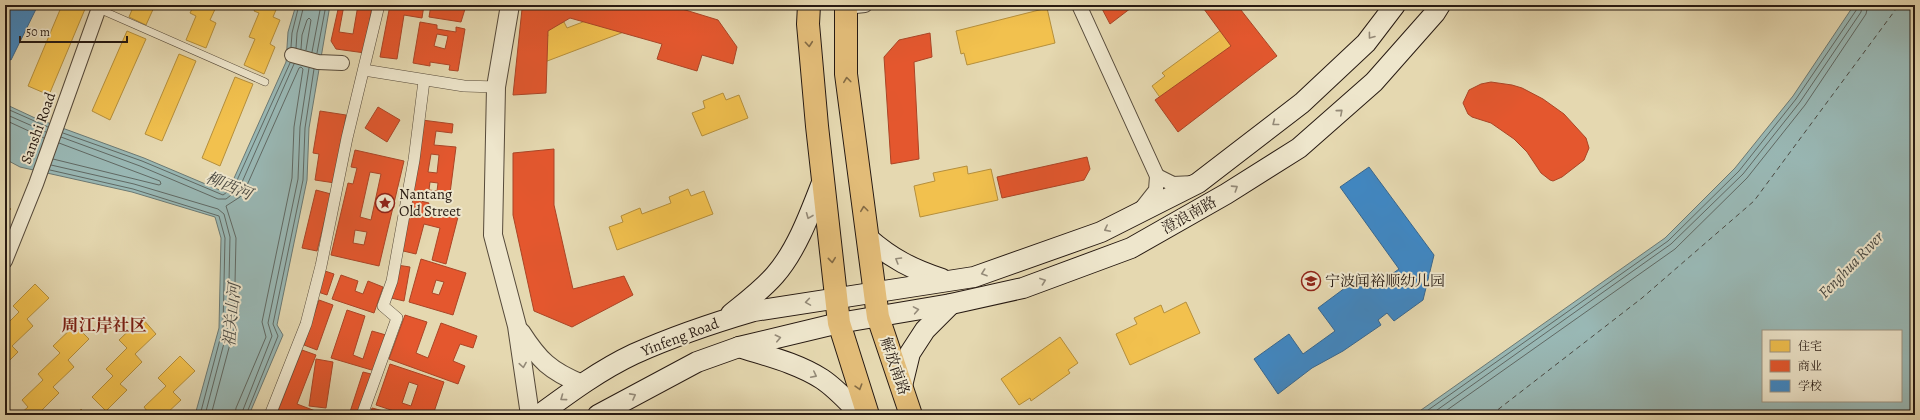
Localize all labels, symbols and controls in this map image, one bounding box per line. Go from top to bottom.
scale bar [20,18,127,44]
text: 50 m [26,24,50,40]
one-way arrow [1368,32,1376,39]
one-way arrow [805,41,814,47]
one-way arrow [843,77,852,83]
street label: Sanshi Road [16,88,61,167]
one-way arrow [1335,109,1343,117]
one-way arrow [1273,119,1280,126]
water label: 柳西河 [203,167,258,206]
place label: Nantang Old Street [399,184,461,221]
one-way arrow [1231,186,1238,193]
place icon: Nantang Old Street [374,192,396,214]
street label: 澄浪南路 [1158,192,1220,238]
one-way arrow [860,206,869,212]
one-way arrow [805,212,813,219]
one-way arrow [1103,224,1111,232]
water label: Fenghua Rıver [1814,226,1889,303]
one-way arrow [827,257,836,263]
one-way arrow [895,257,902,265]
one-way arrow [981,268,988,277]
school or university icon: 宁波闻裕顺幼儿园 [1300,270,1322,292]
place label: 宁波闻裕顺幼儿园 [1325,271,1445,291]
one-way arrow [1039,277,1046,285]
water label: 祖关山河 [218,279,246,348]
one-way arrow [805,297,812,306]
one-way arrow [913,307,920,315]
street label: Yinfeng Road [638,313,722,361]
district label: 周江岸社区 [62,314,147,337]
legend [1762,330,1902,402]
one-way arrow [775,334,781,342]
street label: 解放南路 [876,334,914,398]
text: 住宅 [1798,338,1822,354]
text: 商业 [1798,358,1822,374]
one-way arrow [519,362,527,368]
one-way arrow [810,371,818,378]
text: 学校 [1798,378,1822,394]
one-way arrow [854,384,863,391]
one-way arrow [560,393,567,400]
one-way arrow [628,394,636,401]

